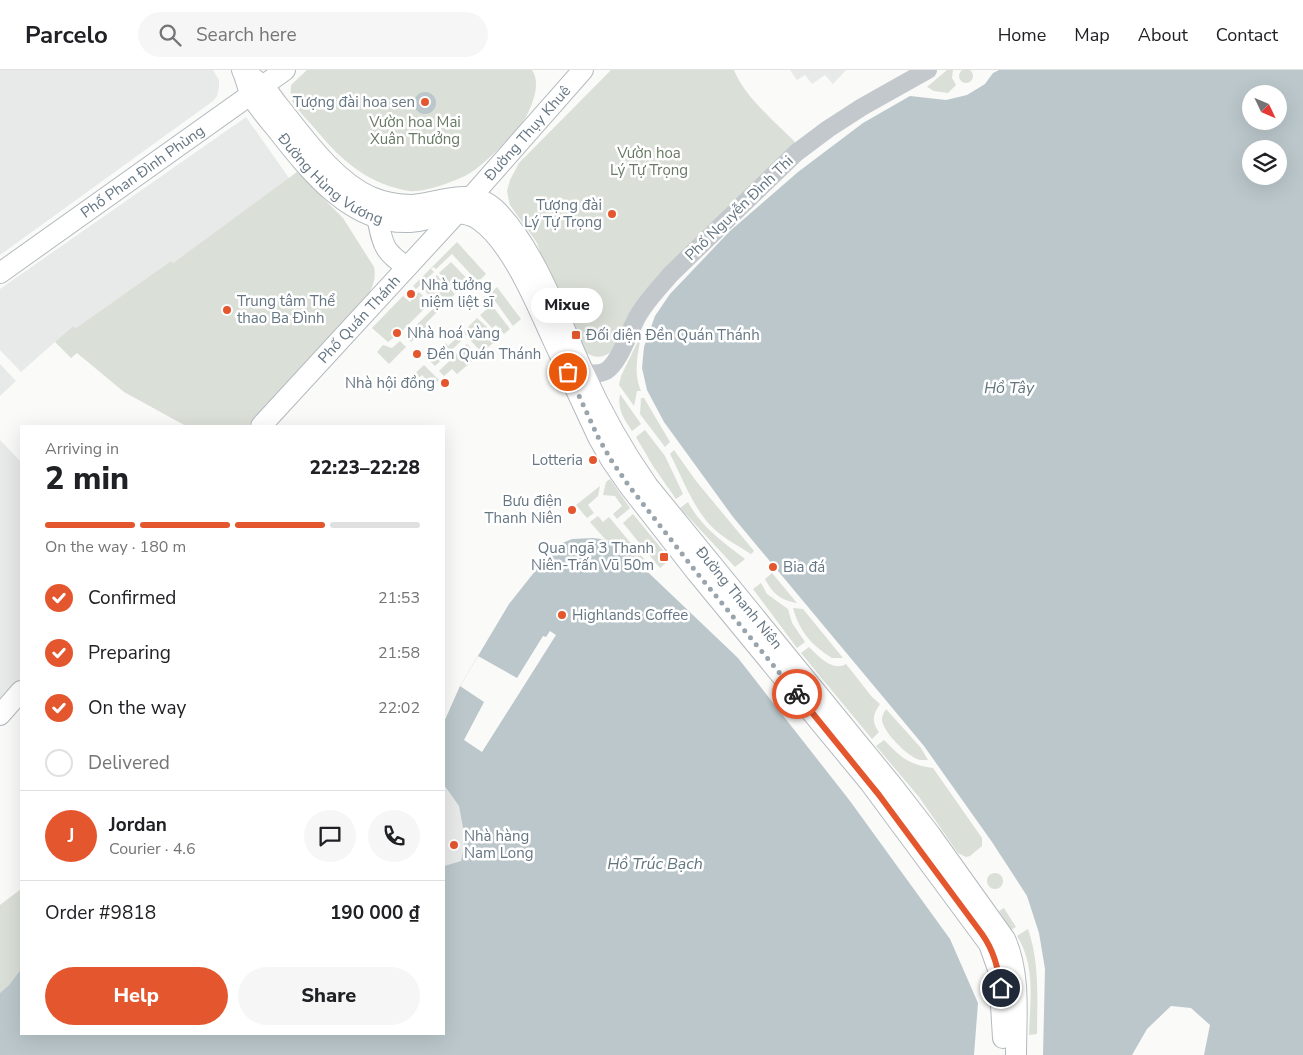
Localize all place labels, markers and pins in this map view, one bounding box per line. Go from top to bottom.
place label: Tượng đài hoa sen [293,92,415,112]
marker: Tượng đài hoa sen [419,96,431,108]
place label: Tượng đài Lý Tự Trọng [524,195,602,232]
marker: Tượng đài Lý Tự Trọng [606,208,618,220]
place label: Nhà tưởng niệm liệt sĩ [421,275,495,312]
callout: Mixue [532,287,604,322]
marker: Nhà tưởng niệm liệt sĩ [405,288,417,300]
place label: Trung tâm Thể thao Ba Đình [237,291,335,328]
marker: Trung tâm Thể thao Ba Đình [221,304,233,316]
place label: Nhà hoá vàng [407,323,500,343]
place label: Đối diện Đền Quán Thánh [585,325,760,345]
marker: Nhà hoá vàng [391,327,403,339]
marker: Đối diện Đền Quán Thánh [570,329,582,341]
place label: Đền Quán Thánh [426,344,541,364]
marker: Đền Quán Thánh [411,348,423,360]
pin [547,351,589,393]
place label: Nhà hội đồng [345,373,435,393]
marker: Nhà hội đồng [439,377,451,389]
place label: Lotteria [532,450,583,470]
marker: Lotteria [587,454,599,466]
place label: Bưu điện Thanh Niên [485,491,562,528]
marker: Bưu điện Thanh Niên [566,504,578,516]
place label: Qua ngã 3 Thanh Niên-Trấn Vũ 50m [531,538,654,575]
marker: Qua ngã 3 Thanh Niên-Trấn Vũ 50m [658,551,670,563]
place label: Bia đá [783,557,825,577]
marker: Bia đá [767,561,779,573]
place label: Highlands Coffee [572,605,688,625]
marker: Highlands Coffee [556,609,568,621]
place label: Nhà hàng Nam Long [464,826,533,863]
marker: Nhà hàng Nam Long [448,839,460,851]
pin [980,967,1022,1009]

